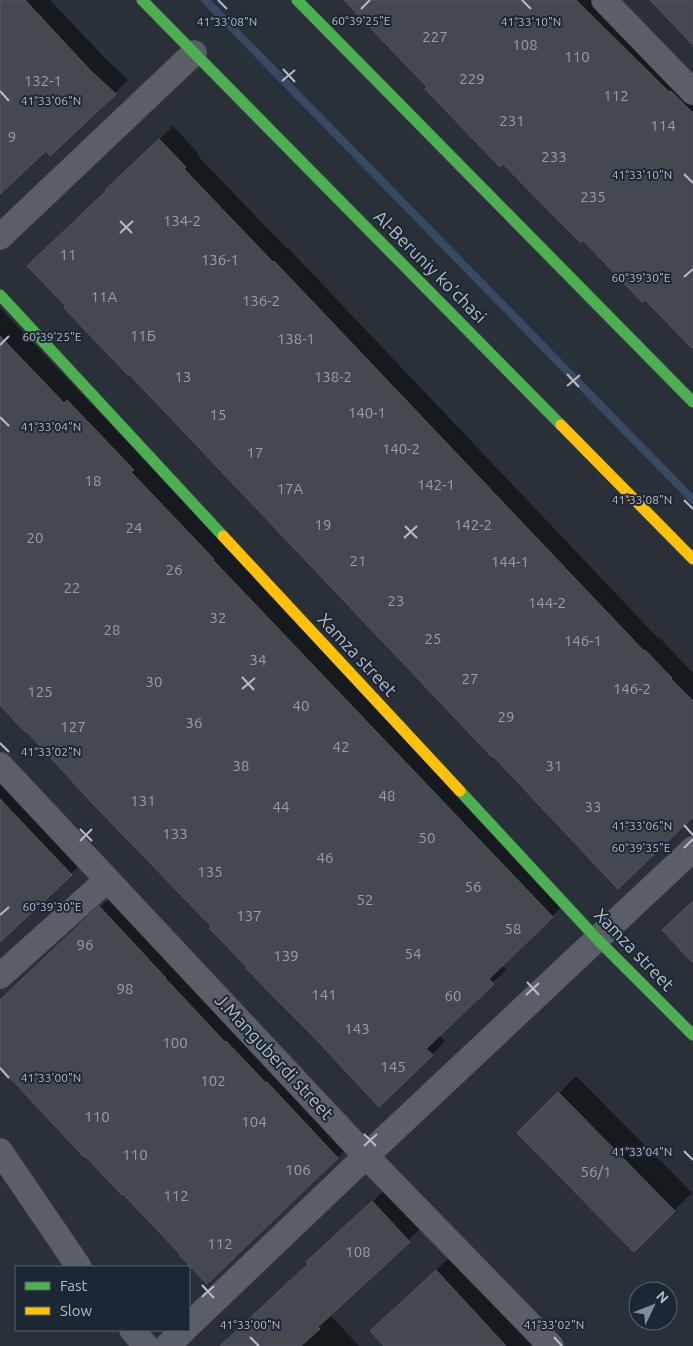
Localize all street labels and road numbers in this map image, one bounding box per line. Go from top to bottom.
street label: Al-Beruniy ko’chasi [370,206,491,327]
street label: Xamza street [314,609,401,700]
street label: Xamza street [591,904,679,994]
street label: J.Manguberdi street [211,990,338,1123]

